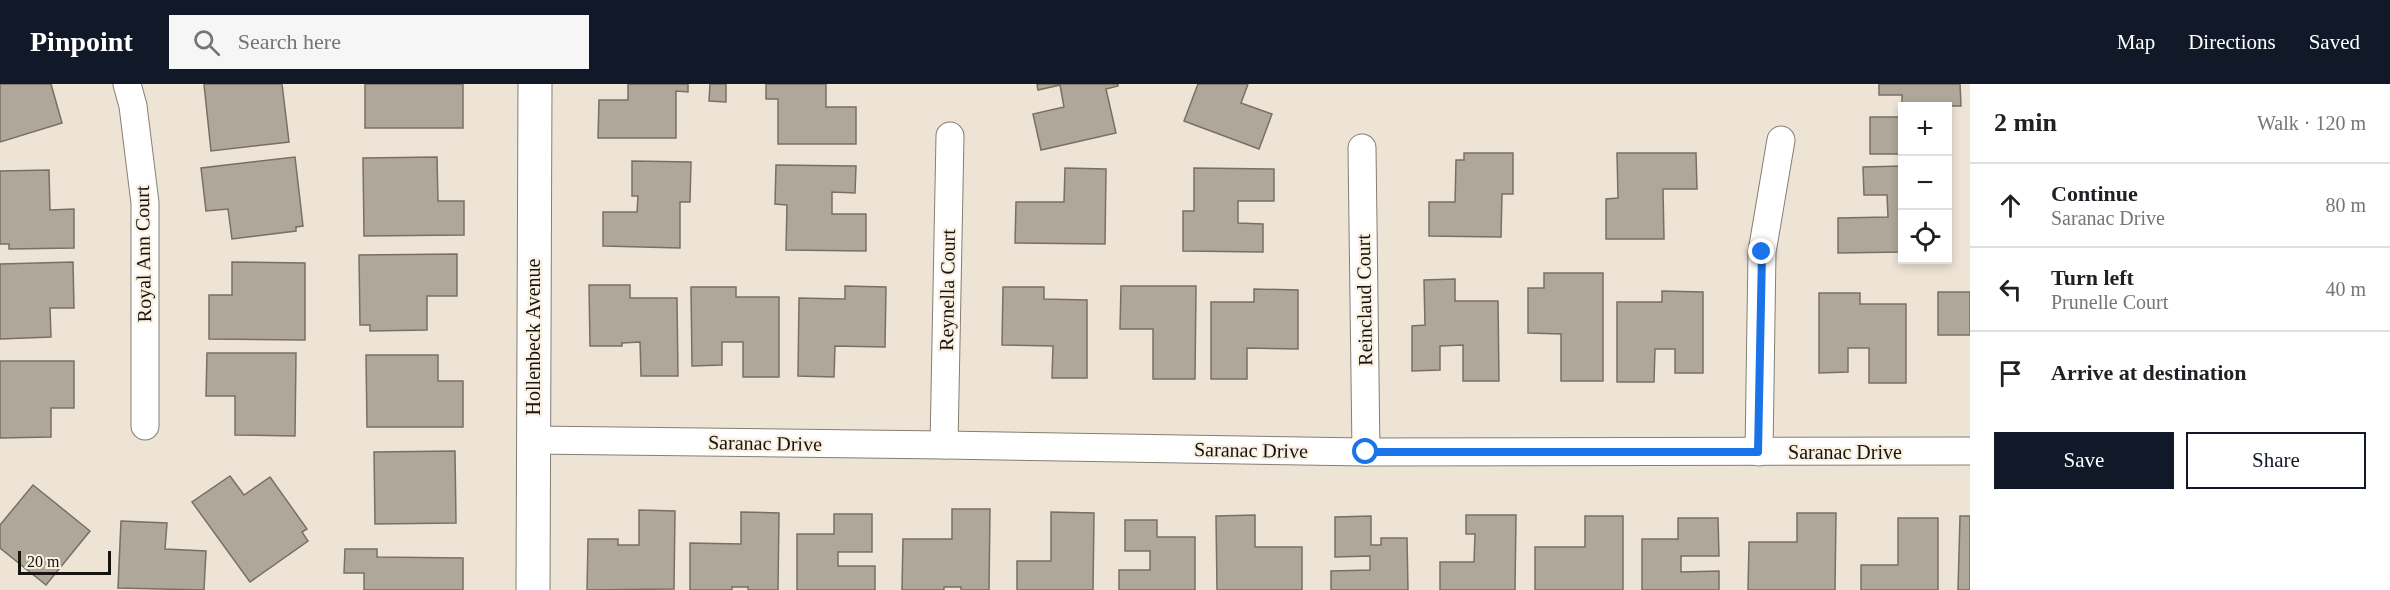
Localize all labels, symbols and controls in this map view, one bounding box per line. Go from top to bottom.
search box [169,15,589,69]
text: Pinpoint [30,26,133,57]
icon: search [190,26,223,59]
text: Search here [238,29,341,54]
text: Map [2117,30,2155,54]
text: Directions [2188,30,2276,54]
text: Saved [2309,30,2360,54]
map controls [1898,102,1952,264]
button: + [1898,102,1952,156]
text: 2 min [1994,108,2057,137]
text: Walk · 120 m [2257,112,2366,134]
button: − [1898,156,1952,210]
text: Continue [2051,181,2138,206]
street label: Royal Ann Court [131,185,156,323]
icon: ahead [1994,189,2027,222]
text: 80 m [2325,194,2366,216]
text: Saranac Drive [2051,207,2165,229]
button: locate [1898,210,1952,264]
street label: Reynella Court [935,229,960,351]
street label: Reinclaud Court [1352,234,1376,366]
route end [1748,238,1774,264]
street label: Hollenbeck Avenue [522,258,544,415]
text: Turn left [2051,265,2134,290]
icon: left [1994,273,2027,306]
text: 40 m [2325,278,2366,300]
text: Prunelle Court [2051,291,2168,313]
icon: arrive [1994,357,2027,390]
text: Arrive at destination [2051,360,2247,385]
street label: Saranac Drive [708,431,822,455]
button: Save [1994,432,2174,489]
button: Share [2186,432,2366,489]
street label: Saranac Drive [1194,438,1308,462]
route start [1352,438,1378,464]
street label: Saranac Drive [1788,441,1902,463]
scale bar [18,548,111,576]
text: 20 m [27,553,59,570]

